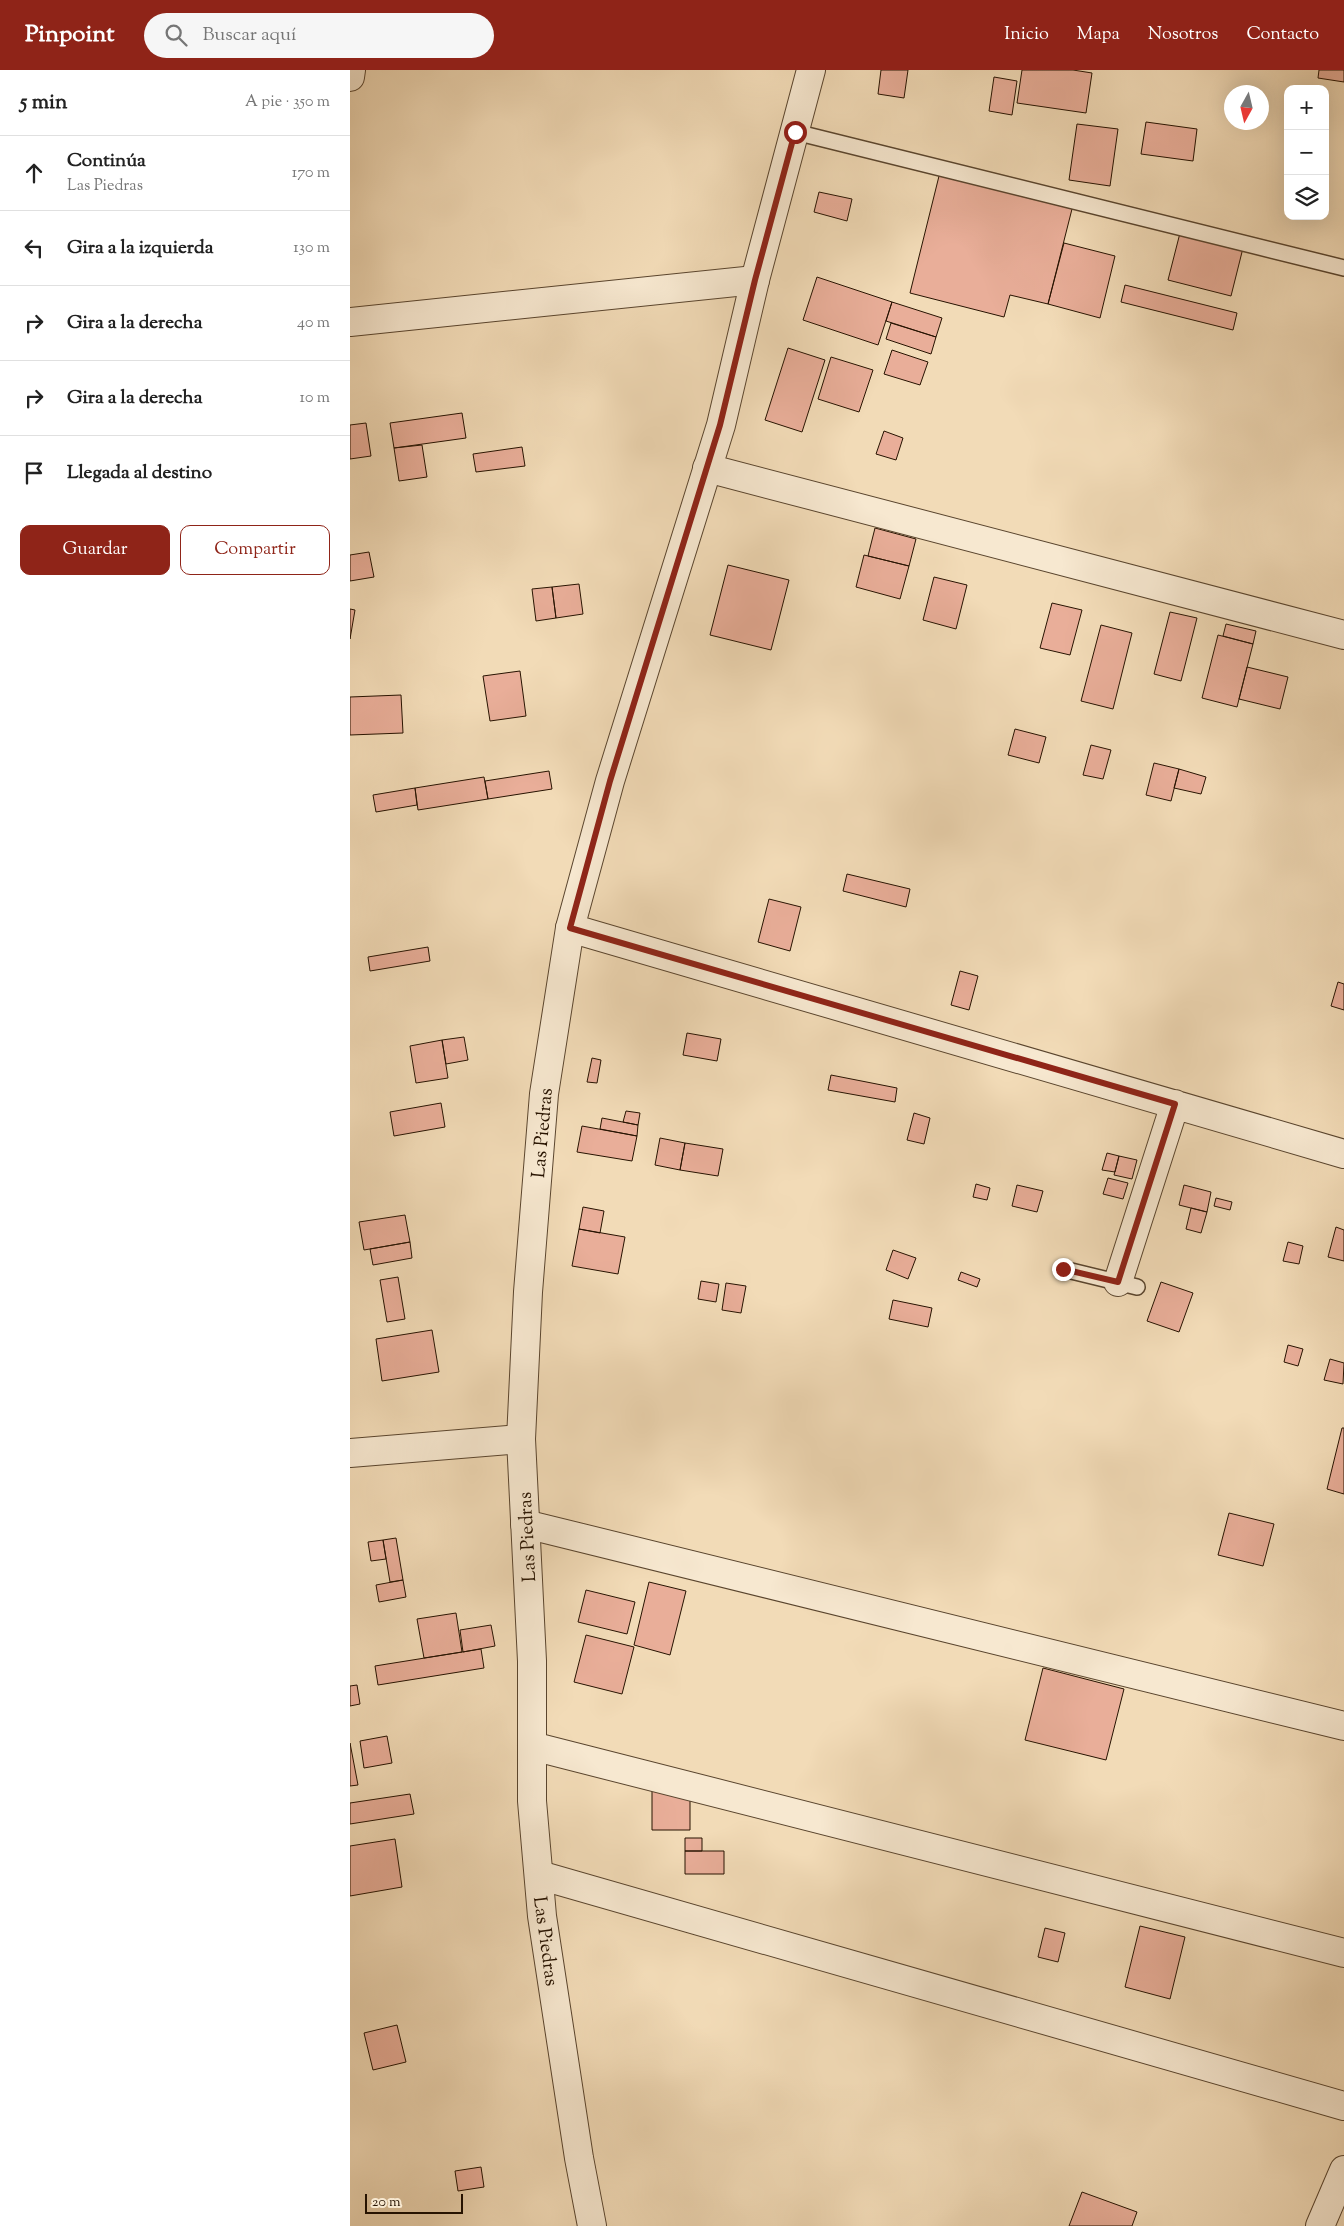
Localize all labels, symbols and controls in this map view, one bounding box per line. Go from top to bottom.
search box [144,13,494,58]
text: Pinpoint [25,18,114,52]
icon: search [162,21,190,49]
text: Buscar aquí [202,22,296,49]
text: Inicio [1004,22,1049,48]
text: Mapa [1077,22,1120,48]
text: Nosotros [1148,22,1218,48]
text: Contacto [1246,22,1319,48]
north arrow [1224,85,1269,130]
map controls [1284,85,1329,220]
button: + [1284,85,1329,130]
text: 5 min [20,88,67,118]
text: A pie · 350 m [245,91,330,114]
route start [784,121,807,144]
button: − [1284,130,1329,175]
text: Continúa [67,148,146,175]
icon: ahead [20,159,48,187]
text: 170 m [292,162,330,185]
text: Las Piedras [67,175,143,198]
button: layers [1284,175,1329,220]
icon: left [20,234,48,262]
text: Gira a la izquierda [67,235,213,262]
text: 130 m [293,237,330,260]
icon: right [20,309,48,337]
text: Gira a la derecha [67,310,202,337]
text: 40 m [297,312,330,335]
icon: right [20,384,48,412]
text: Gira a la derecha [67,385,202,412]
text: 10 m [300,387,330,410]
icon: arrive [20,459,48,487]
text: Llegada al destino [67,460,212,487]
button: Guardar [20,525,170,575]
button: Compartir [180,525,330,575]
street label: Las Piedras [526,1087,561,1179]
route end [1052,1258,1075,1281]
street label: Las Piedras [513,1491,544,1583]
street label: Las Piedras [525,1895,564,1988]
scale bar [365,2191,462,2214]
text: 20 m [372,2193,401,2213]

